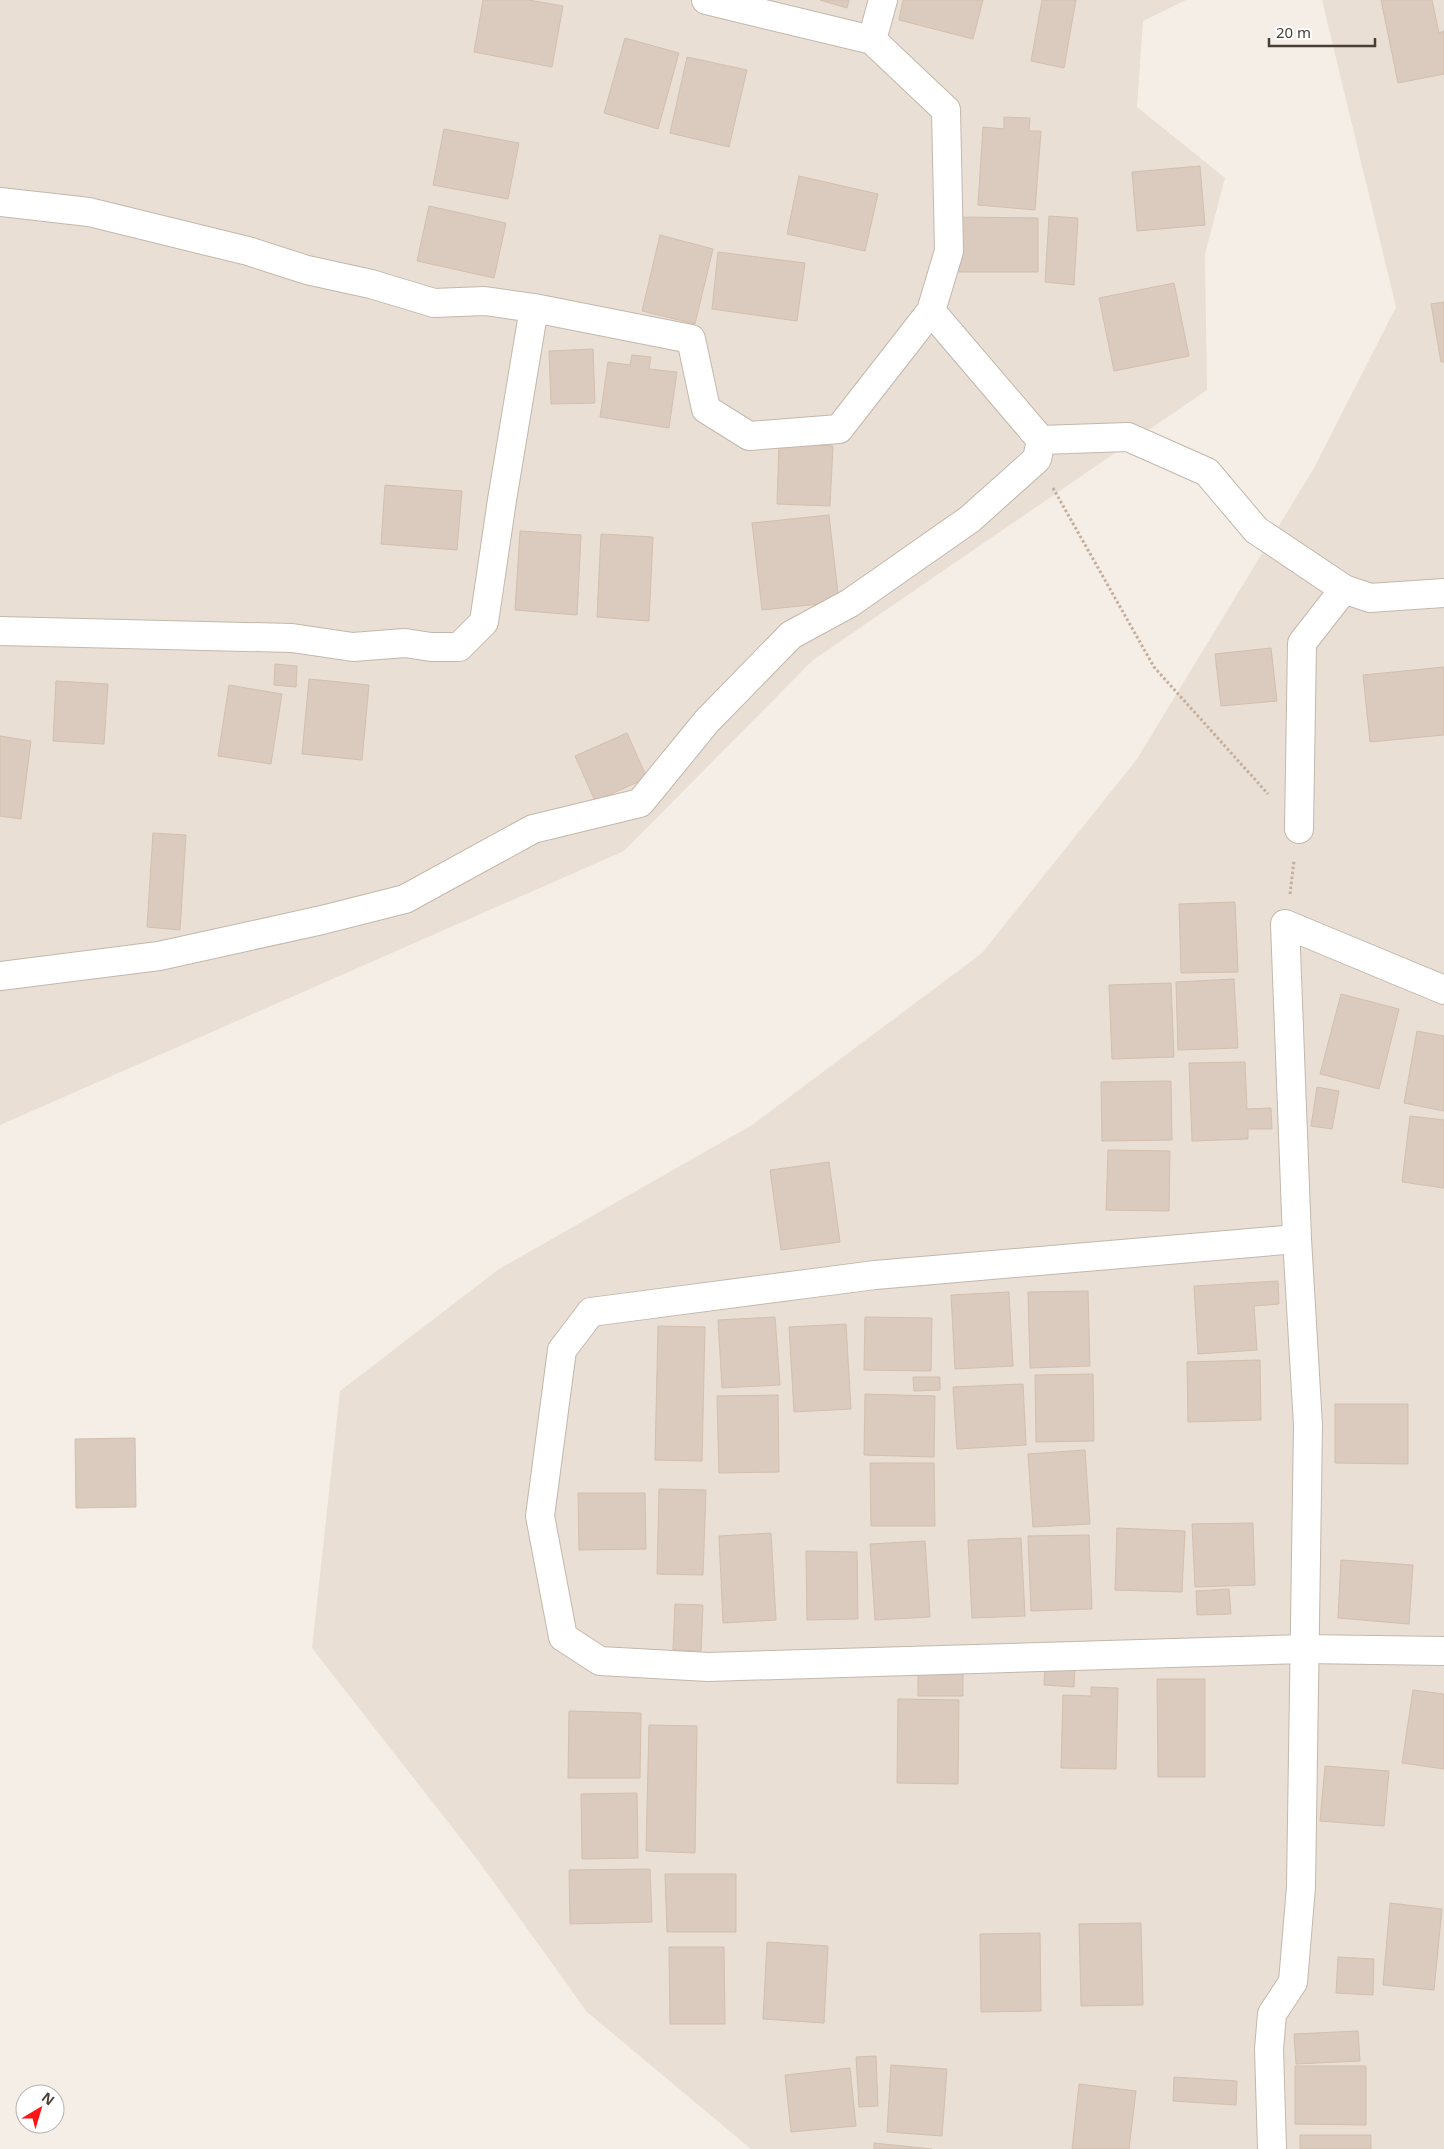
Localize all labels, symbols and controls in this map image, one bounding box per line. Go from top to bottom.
scale bar [1269,15,1375,47]
text: 20 m [1276,22,1311,42]
north arrow [15,2084,65,2134]
text: N [38,2087,59,2109]

